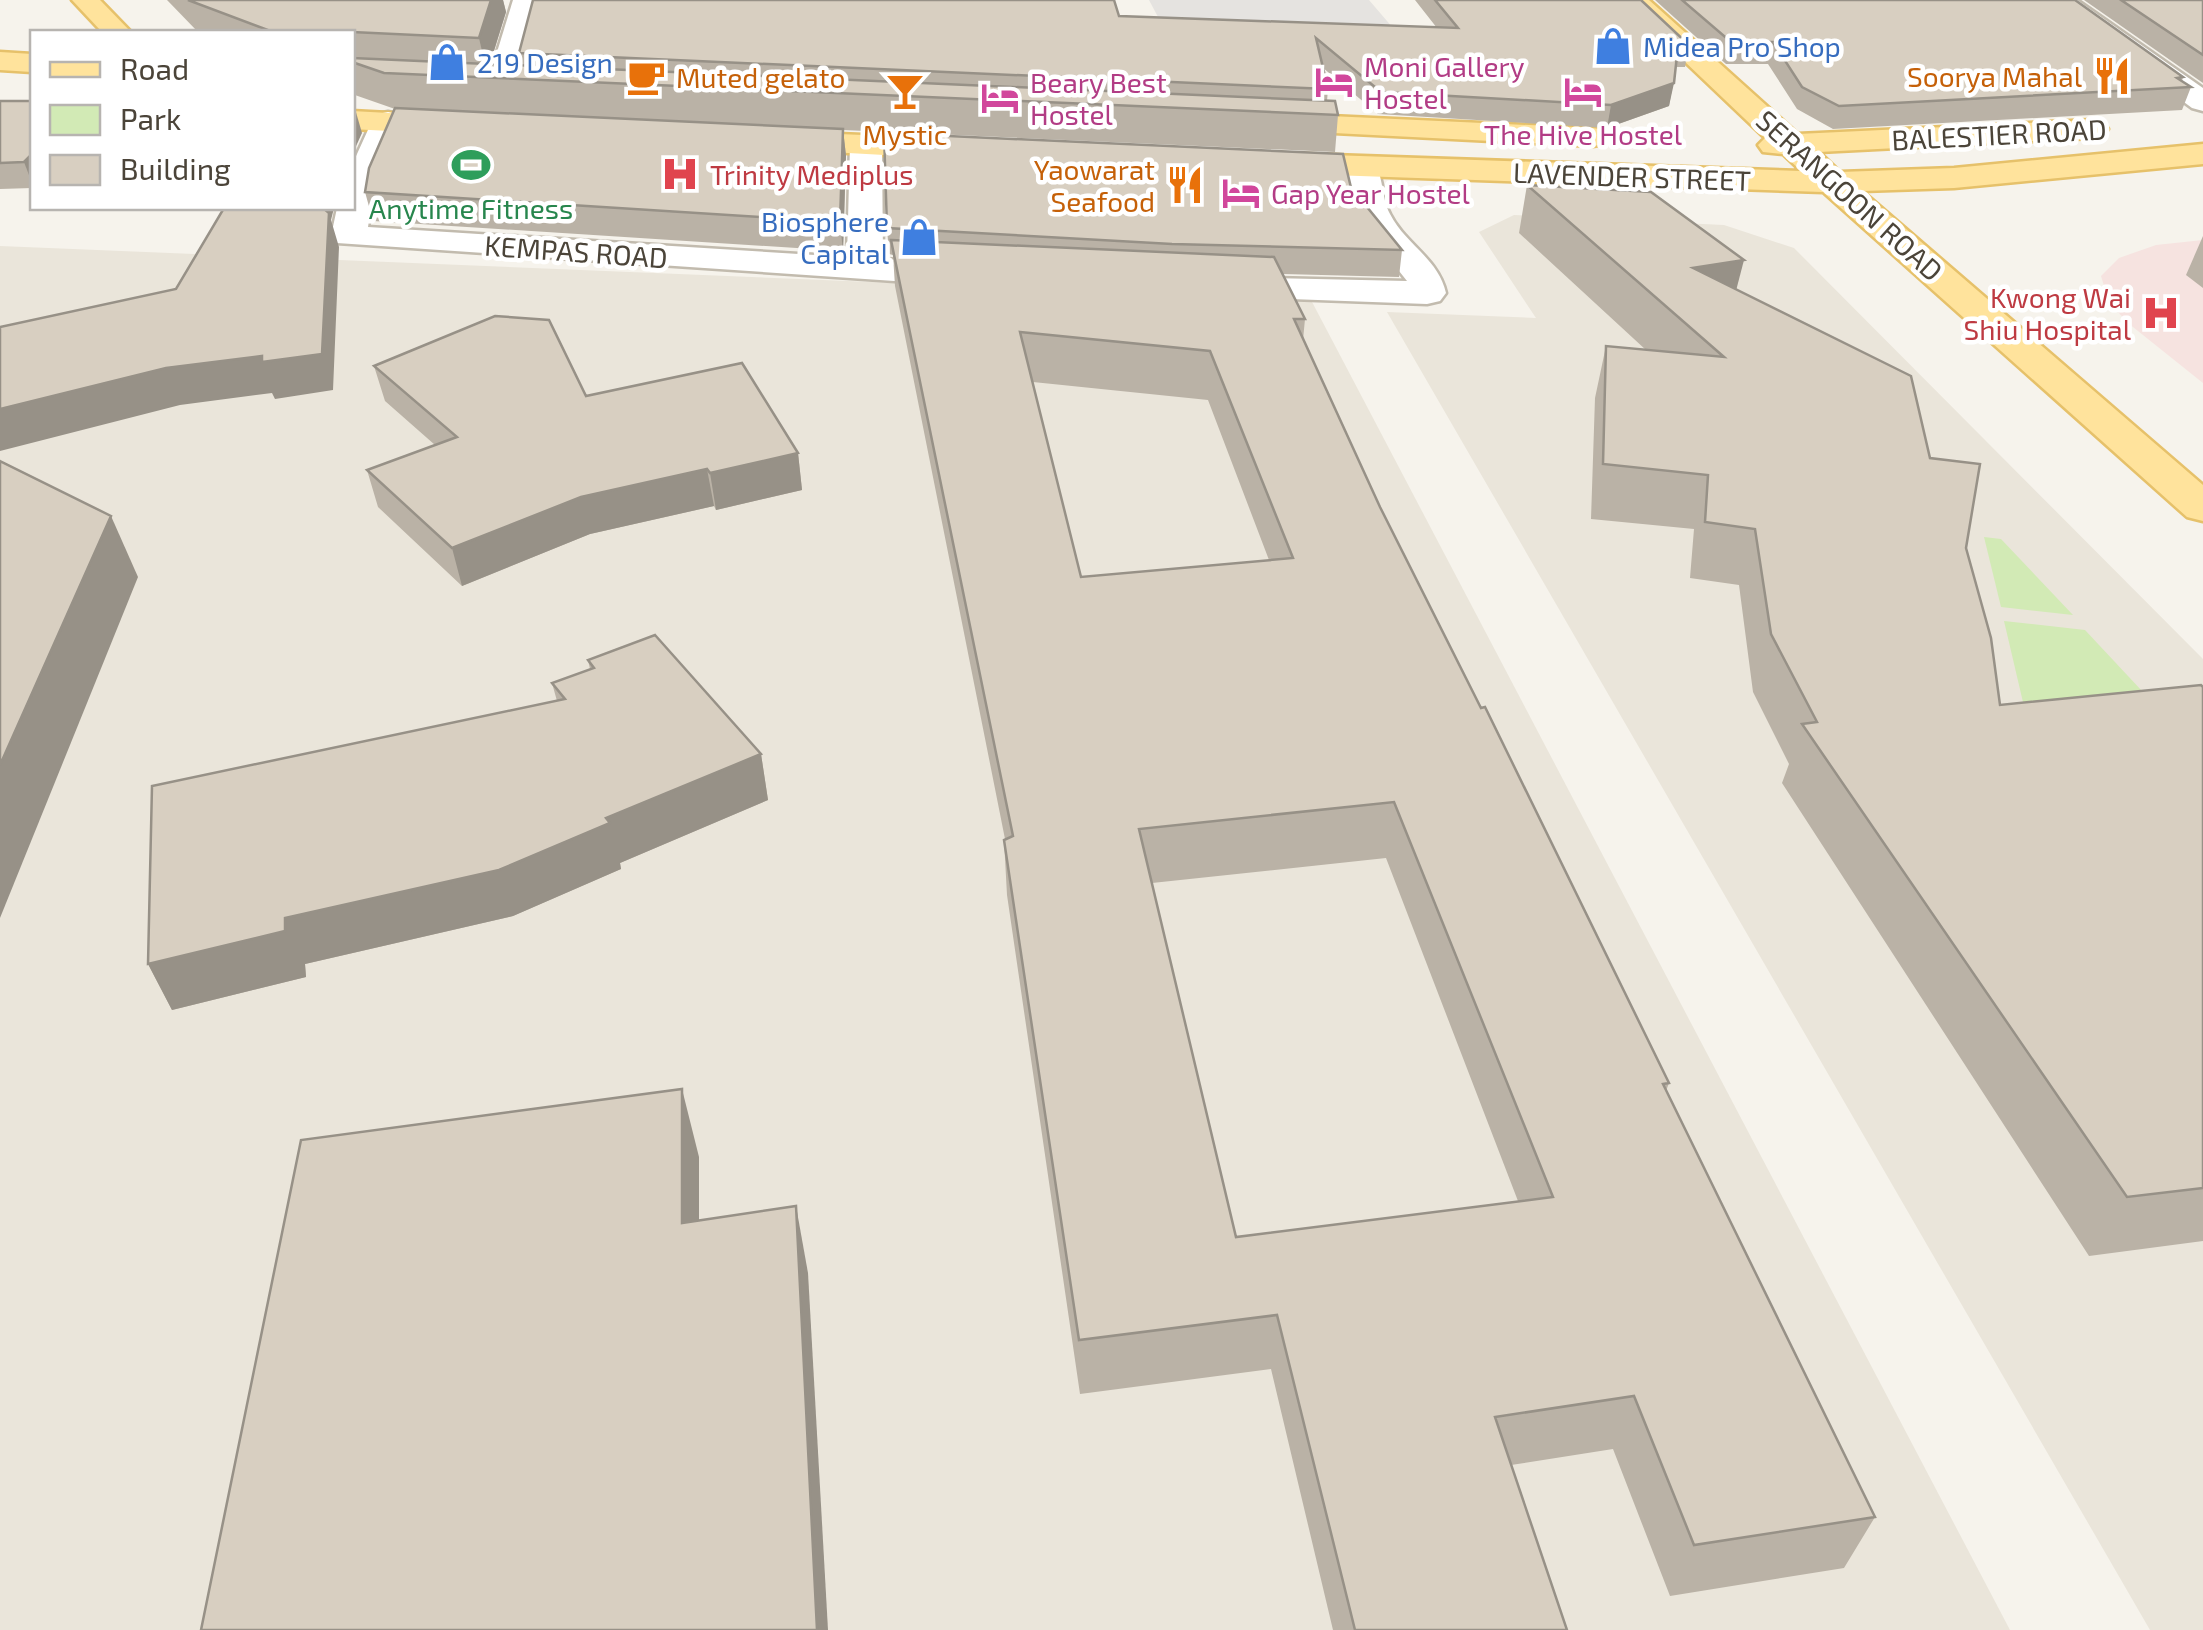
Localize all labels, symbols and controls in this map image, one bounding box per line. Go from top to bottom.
shop icon: Midea Pro Shop [1592,25,1634,67]
place label: Midea Pro Shop [1643,29,1841,63]
legend [30,30,355,210]
shop icon: 219 Design [426,41,468,83]
place label: 219 Design [477,45,613,79]
place label: Moni Gallery Hostel [1364,49,1525,115]
text: Road [120,50,189,86]
restaurant icon: Soorya Mahal [2091,55,2133,97]
cafe icon: Muted gelato [625,56,667,98]
place label: Soorya Mahal [1907,59,2083,93]
place label: Muted gelato [676,60,845,94]
hotel icon: Moni Gallery Hostel [1313,61,1355,103]
place label: Beary Best Hostel [1030,65,1167,131]
bar icon: Mystic [884,70,926,112]
hotel icon: The Hive Hostel [1562,71,1604,113]
hotel icon: Beary Best Hostel [979,77,1021,119]
text: Park [120,100,181,136]
street label: SERANGOON ROAD [1750,102,1950,288]
street label: BALESTIER ROAD [1891,111,2107,157]
place label: Mystic [863,117,947,151]
place label: The Hive Hostel [1484,117,1683,151]
sports icon: Anytime Fitness [450,144,492,186]
text: Building [120,150,231,186]
place label: Yaowarat Seafood [1034,152,1155,218]
hospital icon: Trinity Mediplus [659,153,701,195]
street label: LAVENDER STREET [1512,155,1752,197]
place label: Trinity Mediplus [710,157,913,191]
restaurant icon: Yaowarat Seafood [1164,164,1206,206]
hotel icon: Gap Year Hostel [1220,172,1262,214]
place label: Gap Year Hostel [1271,176,1471,210]
place label: Anytime Fitness [369,191,573,225]
place label: Biosphere Capital [761,204,890,270]
shop icon: Biosphere Capital [898,216,940,258]
street label: KEMPAS ROAD [483,228,669,274]
place label: Kwong Wai Shiu Hospital [1964,280,2132,346]
hospital icon: Kwong Wai Shiu Hospital [2140,292,2182,334]

